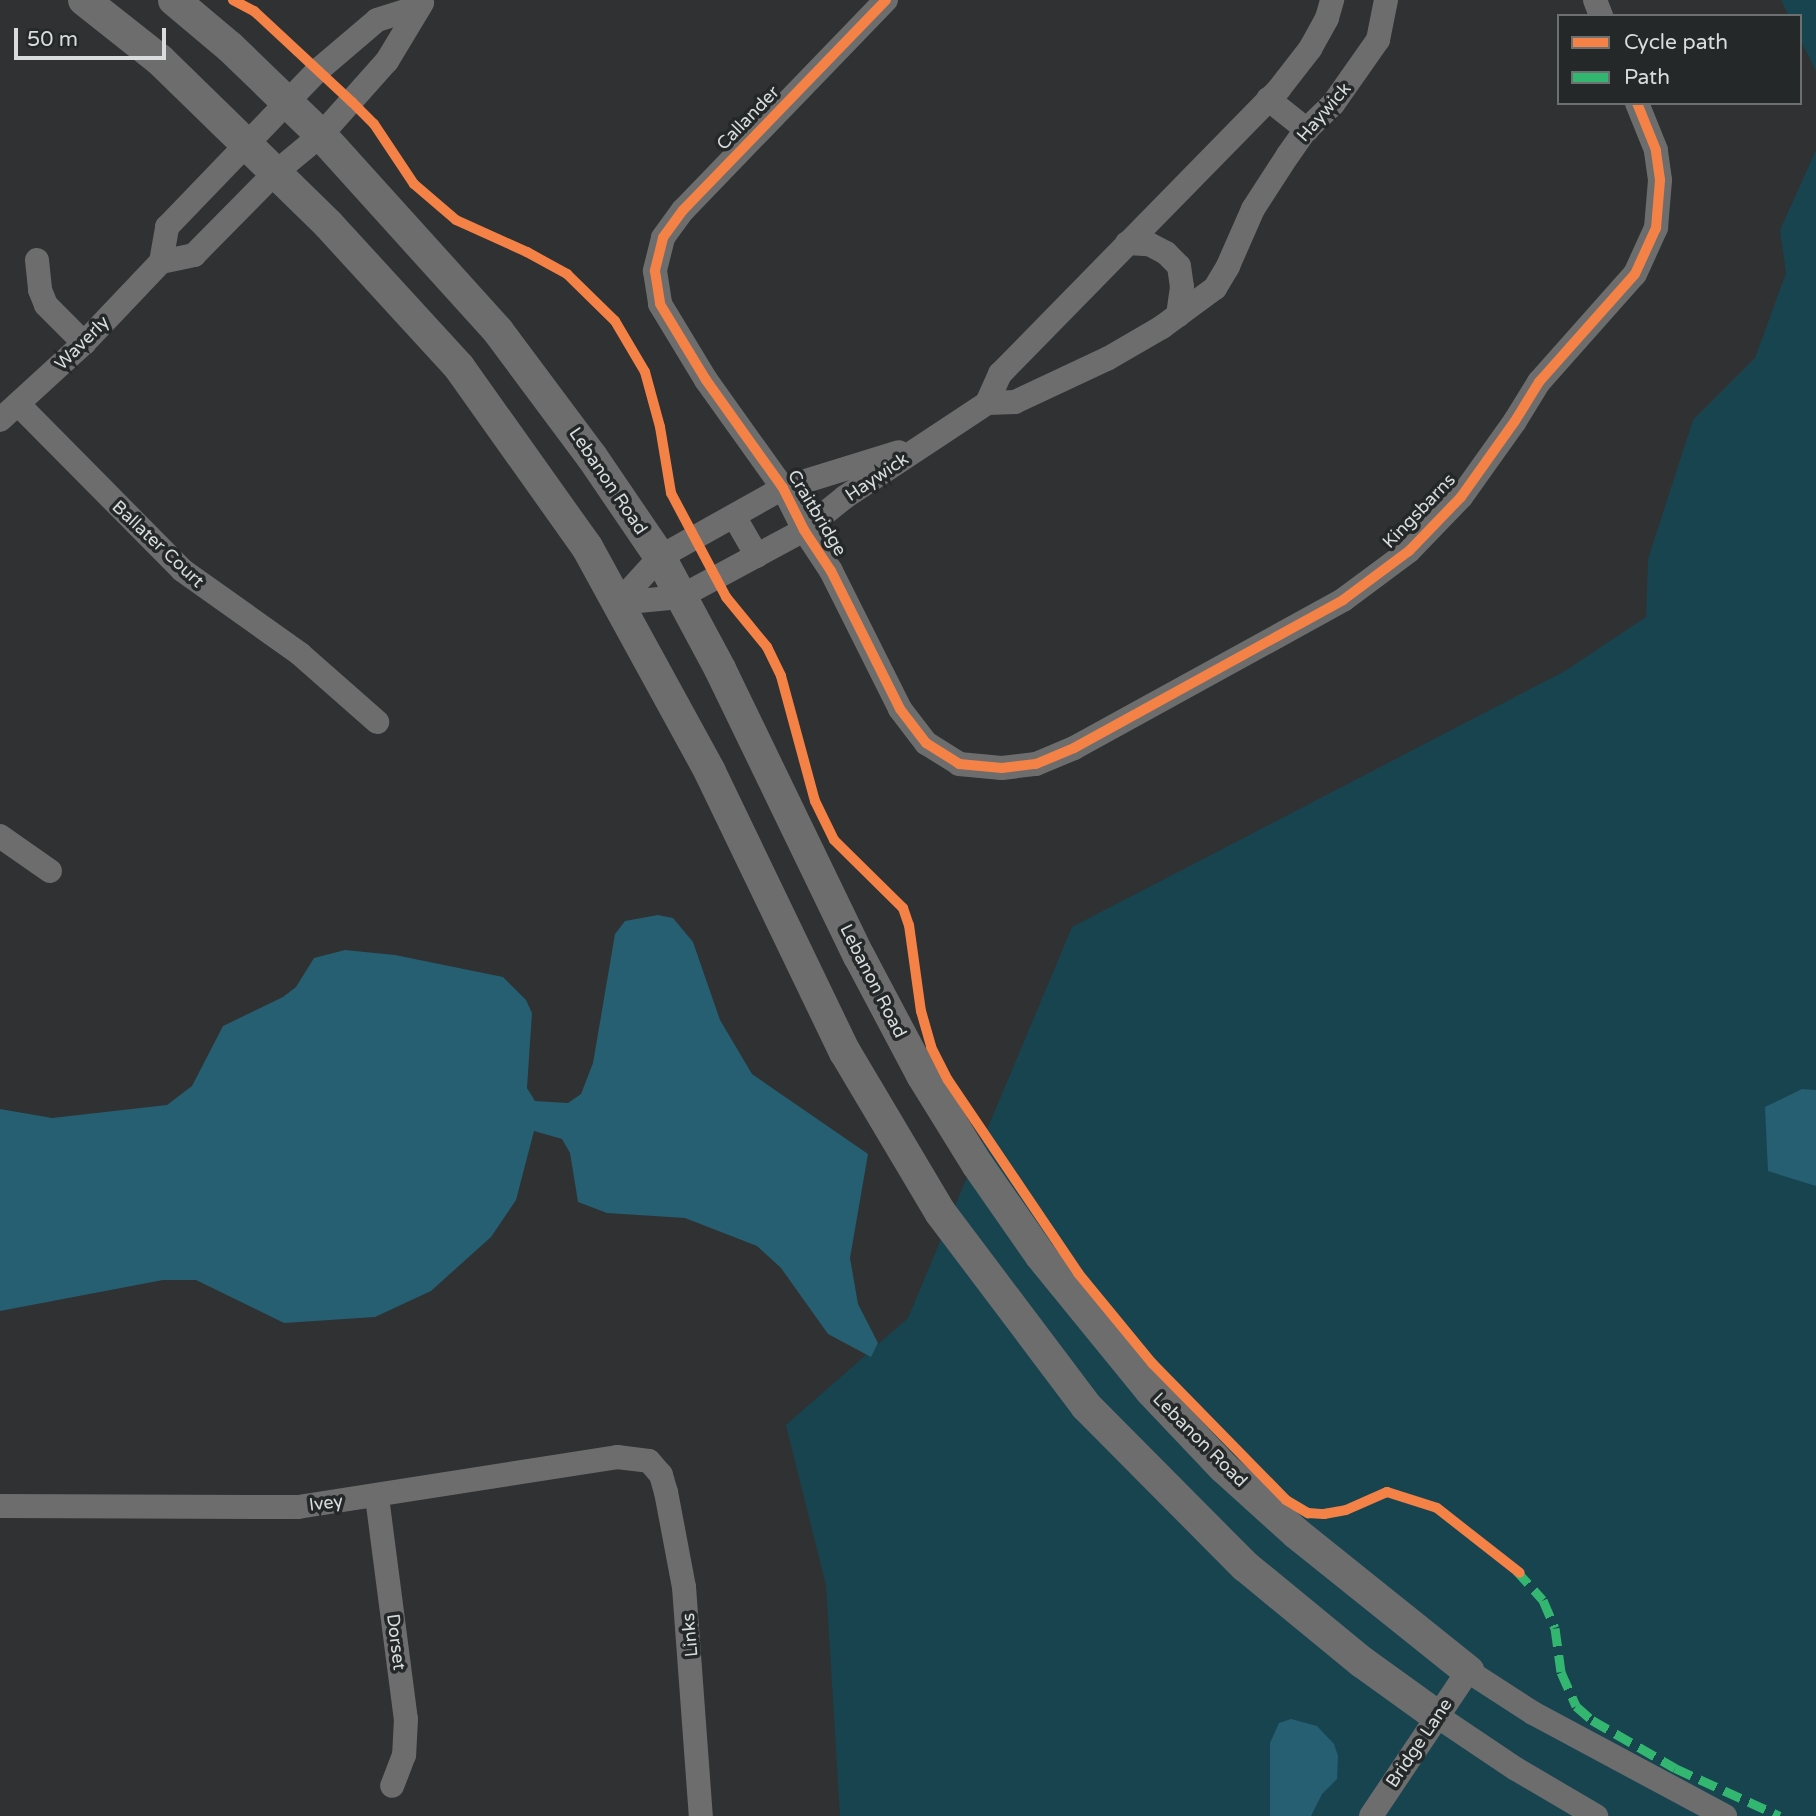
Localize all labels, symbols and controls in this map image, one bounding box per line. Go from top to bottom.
scale bar [18,14,170,58]
legend [1557,14,1802,105]
text: 50 m [27,27,78,52]
text: Cycle path [1624,30,1728,55]
text: Path [1624,65,1670,90]
street label: Haywick [1292,78,1356,146]
street label: Callander [712,81,784,155]
street label: Waverly [50,311,114,375]
street label: Lebanon Road [564,423,652,539]
street label: Haywick [841,448,913,506]
street label: Craitbridge [783,466,851,560]
street label: Kingsbarns [1378,469,1460,553]
street label: Ballater Court [108,496,208,592]
street label: Lebanon Road [835,920,911,1042]
street label: Lebanon Road [1148,1388,1252,1492]
street label: Ivey [308,1490,344,1516]
street label: Links [677,1612,703,1658]
street label: Dorset [382,1613,410,1671]
street label: Bridge Lane [1381,1694,1457,1792]

